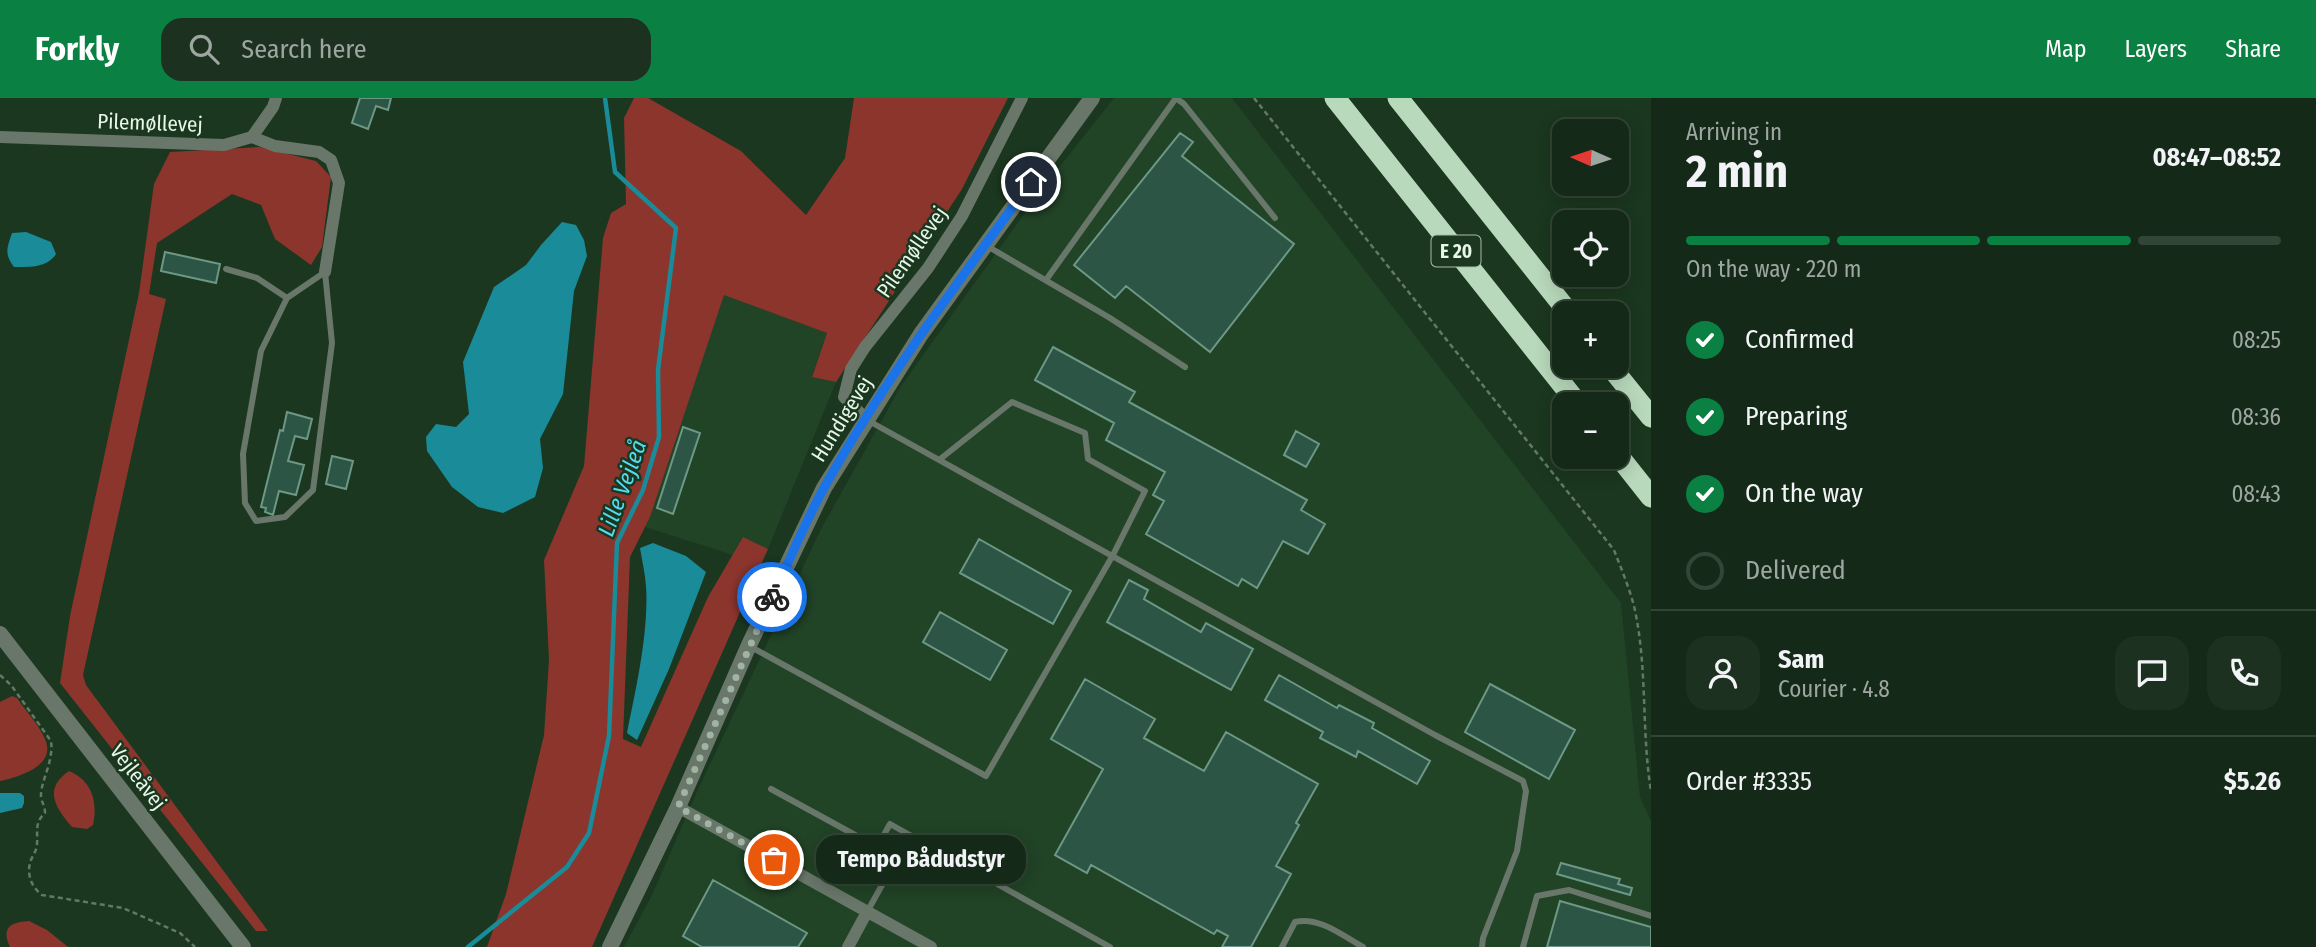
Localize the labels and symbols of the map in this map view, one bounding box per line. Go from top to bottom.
street label: Pilemøllevej [97,108,203,138]
north arrow [1552,119,1629,196]
pin [1001,152,1061,212]
street label: Pilemøllevej [871,201,953,303]
road number: E 20 [1432,236,1480,266]
street label: Hundigevej [806,371,878,467]
water label: Lille Vejleå [592,436,652,540]
courier [737,562,807,632]
street label: Vejleåvej [104,739,172,815]
pin [744,830,804,890]
callout: Tempo Bådudstyr [816,836,1026,884]

